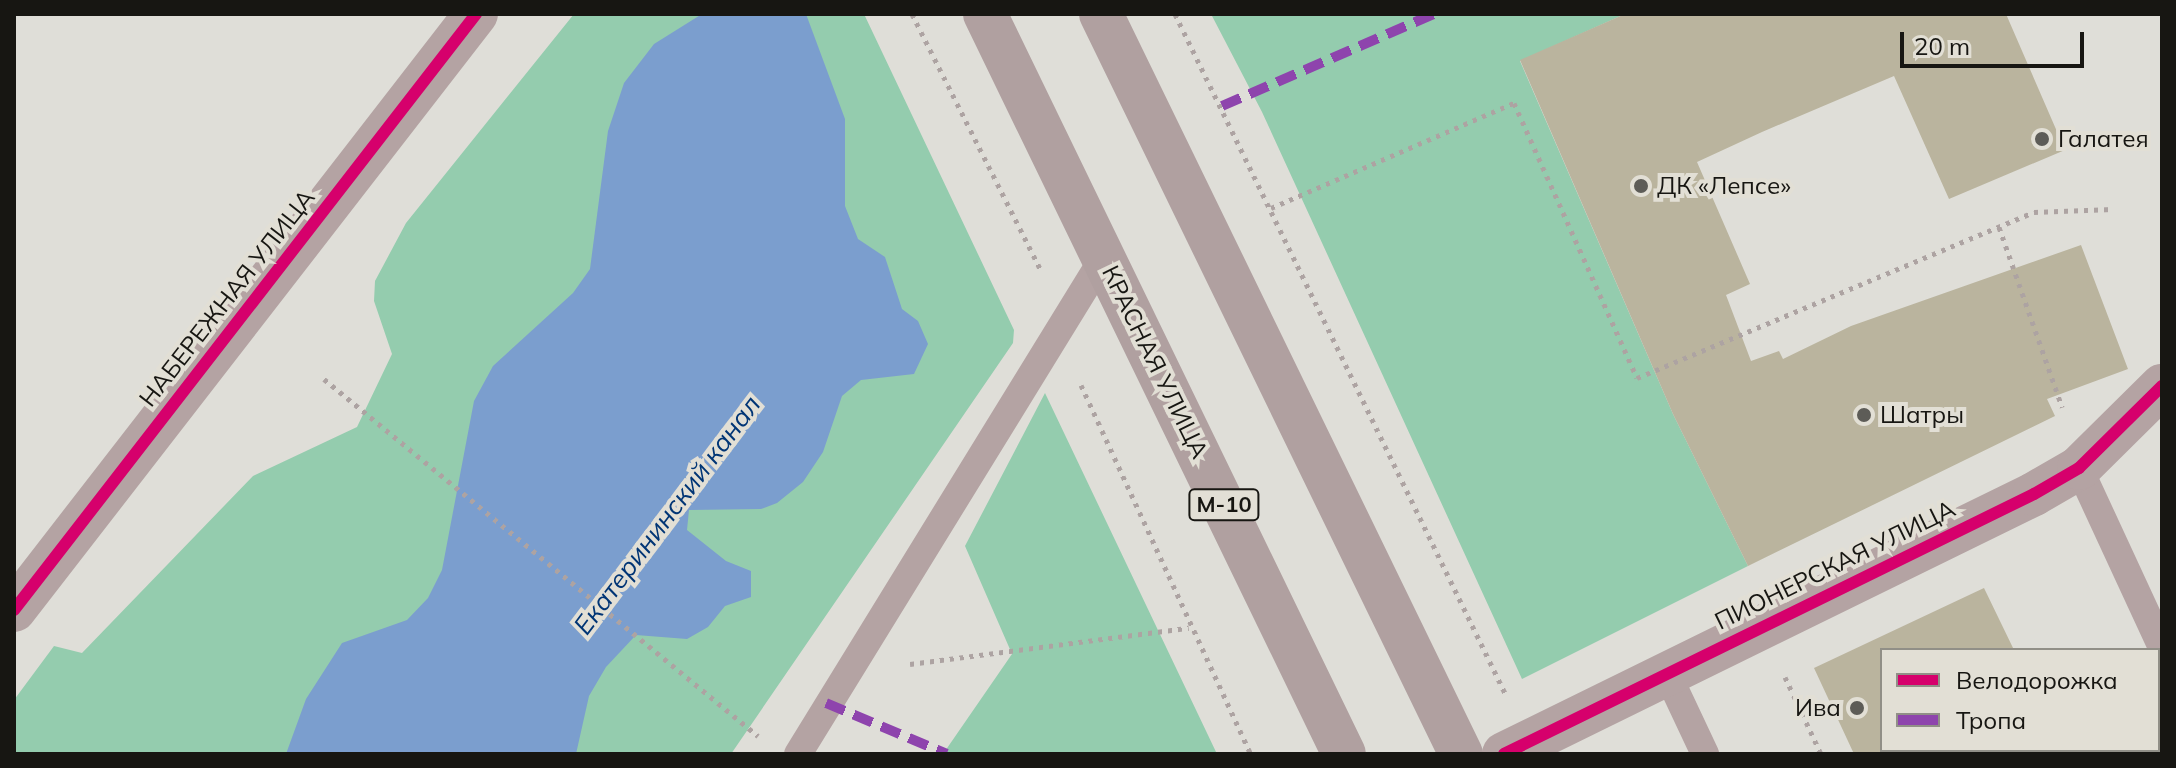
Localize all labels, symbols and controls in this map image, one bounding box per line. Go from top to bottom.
scale bar [1904,16,2088,66]
text: 20 m [1914,31,1970,61]
place label: Галатея [2058,125,2149,153]
marker: Галатея [2033,130,2051,148]
place label: ДК «Лепсе» [1657,172,1791,200]
marker: ДК «Лепсе» [1632,177,1650,195]
street label: НАБЕРЕЖНАЯ УЛИЦА [133,184,321,412]
street label: КРАСНАЯ УЛИЦА [1096,261,1214,463]
water label: Екатерининский канал [567,390,767,640]
place label: Шатры [1880,401,1964,429]
marker: Шатры [1855,406,1873,424]
road number: М-10 [1188,487,1260,523]
street label: ПИОНЕРСКАЯ УЛИЦА [1710,494,1960,636]
legend [1880,648,2160,752]
text: Велодорожка [1956,665,2118,695]
place label: Ива [1795,694,1841,722]
marker: Ива [1848,699,1866,717]
text: Тропа [1956,705,2026,735]

